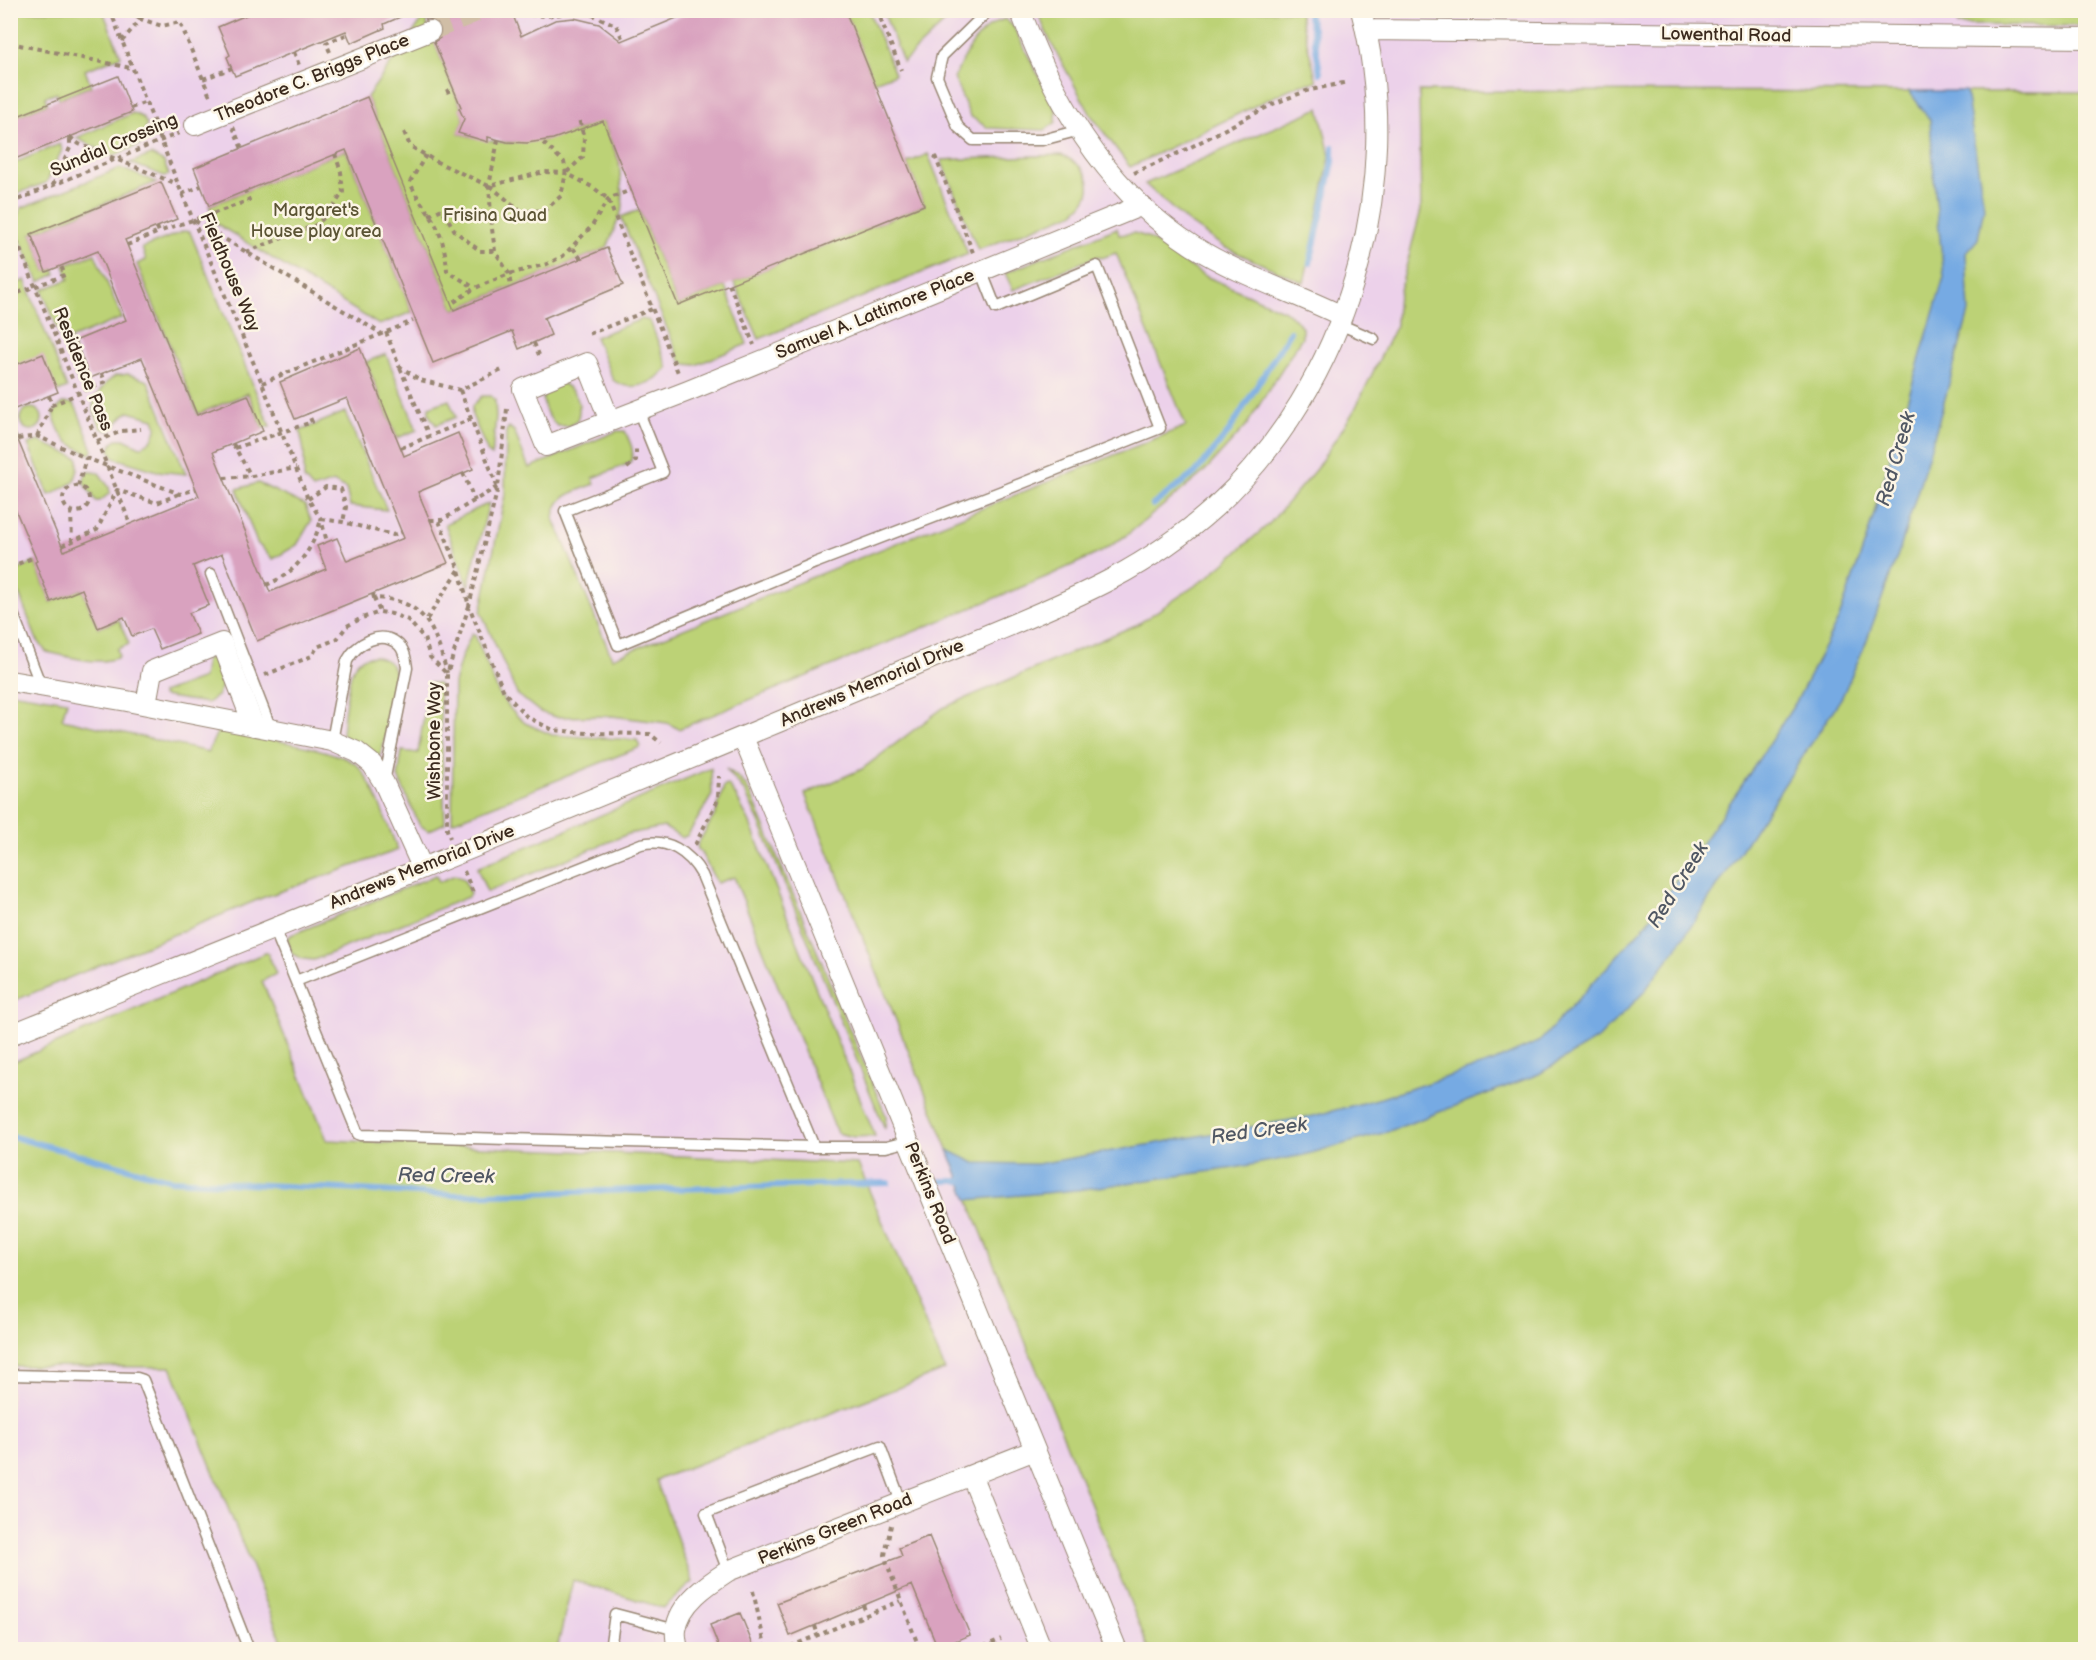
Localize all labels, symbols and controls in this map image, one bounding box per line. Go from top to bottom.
street label: Lowenthal Road [1660,23,1792,47]
street label: Theodore C. Briggs Place [212,29,412,127]
street label: Sundial Crossing [47,109,181,181]
park label: Margaret's House play area [250,200,382,242]
park label: Frisina Quad [443,205,547,226]
street label: Fieldhouse Way [195,209,265,335]
street label: Samuel A. Lattimore Place [773,264,978,364]
street label: Residence Pass [49,304,117,434]
water label: Red Creek [1871,408,1921,509]
street label: Andrews Memorial Drive [777,635,967,731]
street label: Wishbone Way [424,681,445,800]
street label: Andrews Memorial Drive [326,820,518,914]
water label: Red Creek [1642,837,1714,932]
water label: Red Creek [1209,1112,1310,1150]
street label: Perkins Road [900,1139,960,1247]
water label: Red Creek [397,1163,496,1189]
street label: Perkins Green Road [755,1489,915,1569]

